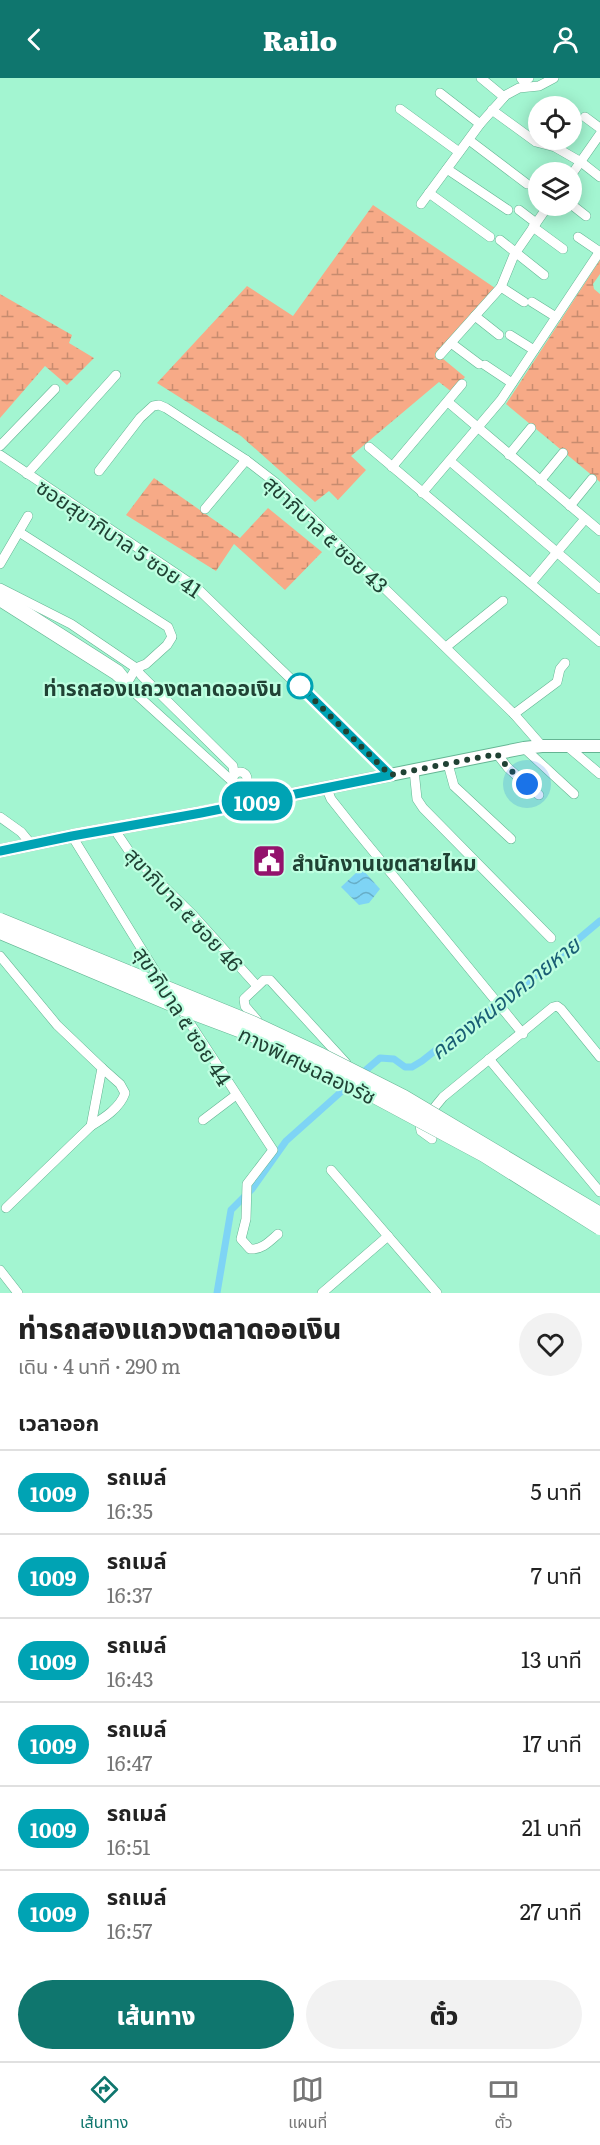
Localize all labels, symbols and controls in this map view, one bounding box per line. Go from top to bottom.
text: Railo [263,19,337,59]
icon: back [18,23,51,56]
icon: person [549,23,582,56]
map controls [528,96,582,216]
button: locate [528,96,582,150]
button: layers [528,162,582,216]
street label: สุขาภิบาล ๕ ซอย 43 [258,467,396,599]
street label: ซอยสุขาภิบาล 5 ซอย 41 [31,470,209,604]
place label: ท่ารถสองแถวงตลาดออเงิน [43,671,282,702]
marker: ท่ารถสองแถวงตลาดออเงิน [287,673,313,699]
your location [512,769,542,799]
line badge: 1009 [215,782,299,820]
text: 1009 [234,786,280,817]
street label: สุขาภิบาล ๕ ซอย 46 [119,839,251,977]
public building icon: สำนักงานเขตสายไหม [251,843,287,879]
place label: สำนักงานเขตสายไหม [292,846,477,877]
water label: คลองหนองควายหาย [422,927,588,1066]
street label: สุขาภิบาล ๕ ซอย 44 [127,939,241,1091]
street label: ทางพิเศษฉลองรัช [234,1017,382,1111]
text: ท่ารถสองแถวงตลาดออเงิน [18,1306,341,1348]
button: heart [519,1313,582,1376]
text: เดิน · 4 นาที · 290 m [18,1350,181,1380]
text: เวลาออก [18,1405,99,1438]
text: รถเมล์ [107,1459,167,1492]
text: 5 นาที [531,1474,582,1507]
text: 1009 [30,1477,77,1508]
text: 16:35 [107,1495,153,1525]
text: รถเมล์ [107,1543,167,1576]
text: 7 นาที [531,1558,582,1591]
text: 1009 [30,1561,77,1592]
text: 16:37 [107,1579,152,1609]
text: รถเมล์ [107,1627,167,1660]
text: 13 นาที [521,1642,582,1675]
text: 1009 [30,1645,77,1676]
text: 16:43 [107,1663,154,1693]
text: รถเมล์ [107,1711,167,1744]
text: 17 นาที [522,1726,582,1759]
text: 1009 [30,1729,77,1760]
text: 16:47 [107,1747,152,1777]
text: รถเมล์ [107,1795,167,1828]
text: 21 นาที [522,1810,582,1843]
text: 1009 [30,1813,77,1844]
text: 16:51 [107,1831,151,1861]
text: รถเมล์ [107,1879,167,1912]
text: 27 นาที [520,1894,582,1927]
text: 1009 [30,1897,77,1928]
text: 16:57 [107,1915,152,1945]
button: เส้นทาง [18,1980,294,2049]
button: ตั๋ว [306,1980,582,2049]
tab: เส้นทาง [80,2073,128,2135]
tab: แผนที่ [288,2073,327,2135]
tab: ตั๋ว [487,2073,520,2135]

